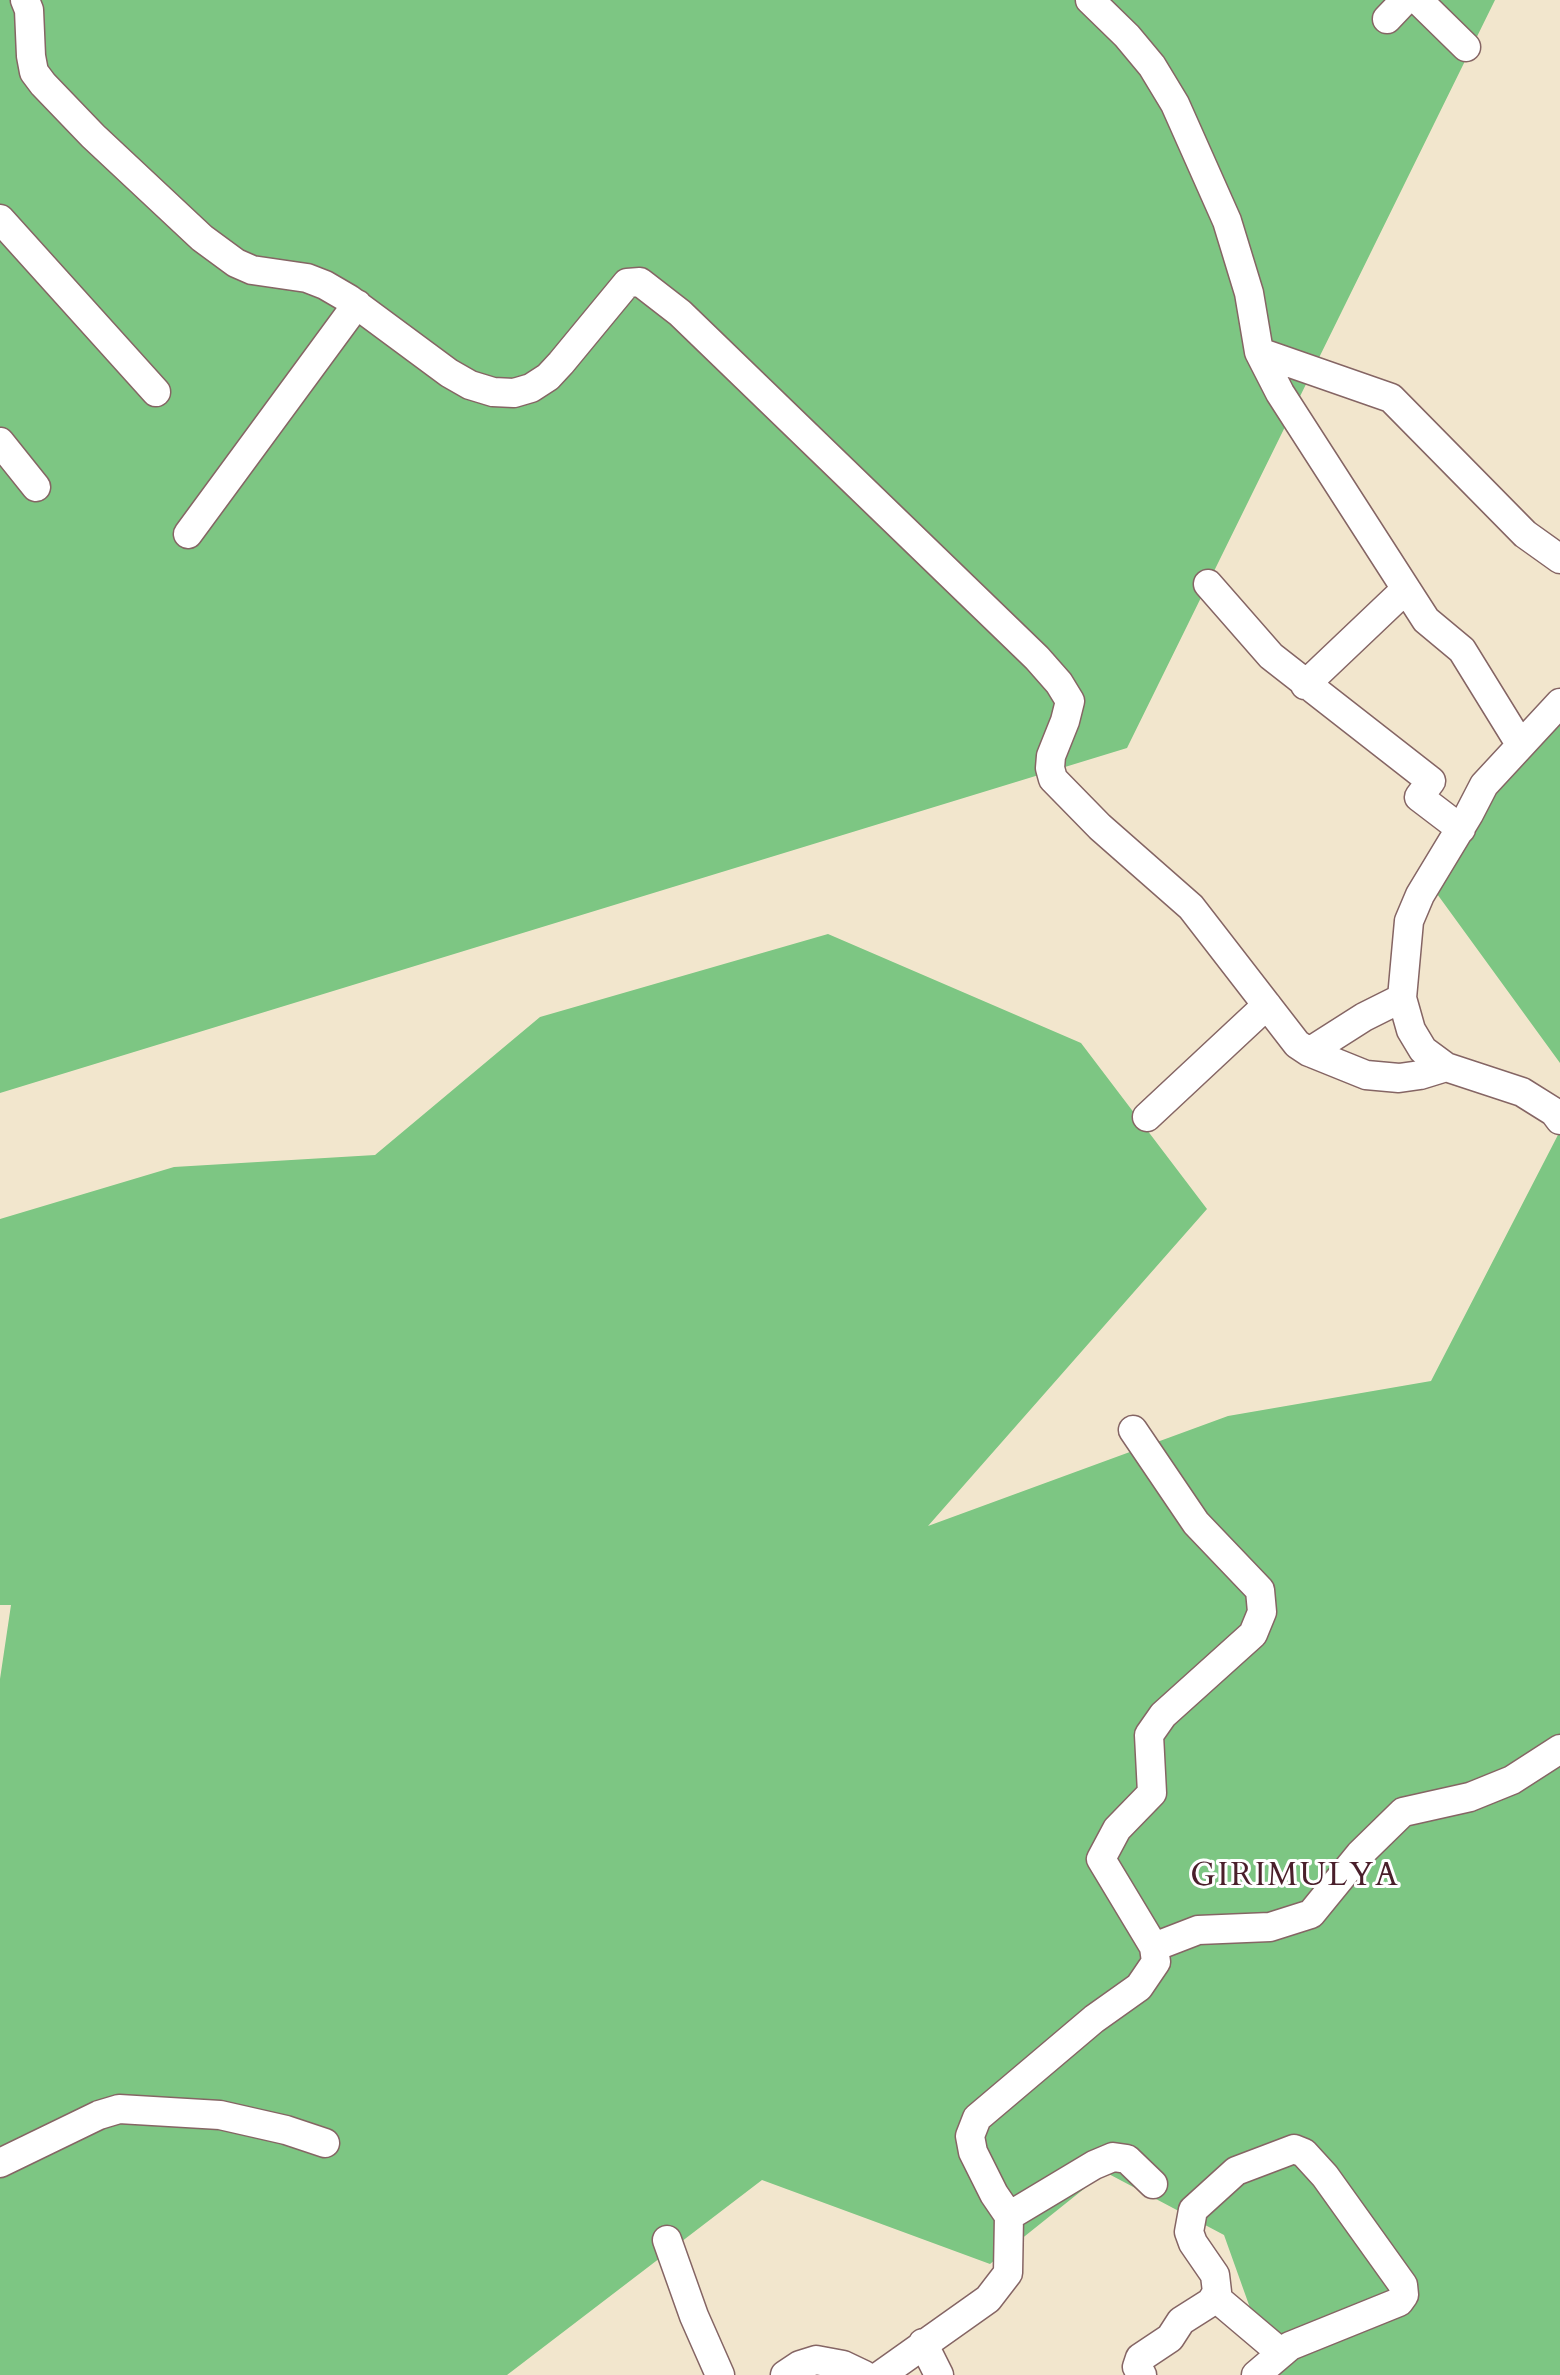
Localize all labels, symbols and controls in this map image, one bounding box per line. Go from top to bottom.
district label: GIRIMULYA [1190,1859,1400,1897]

